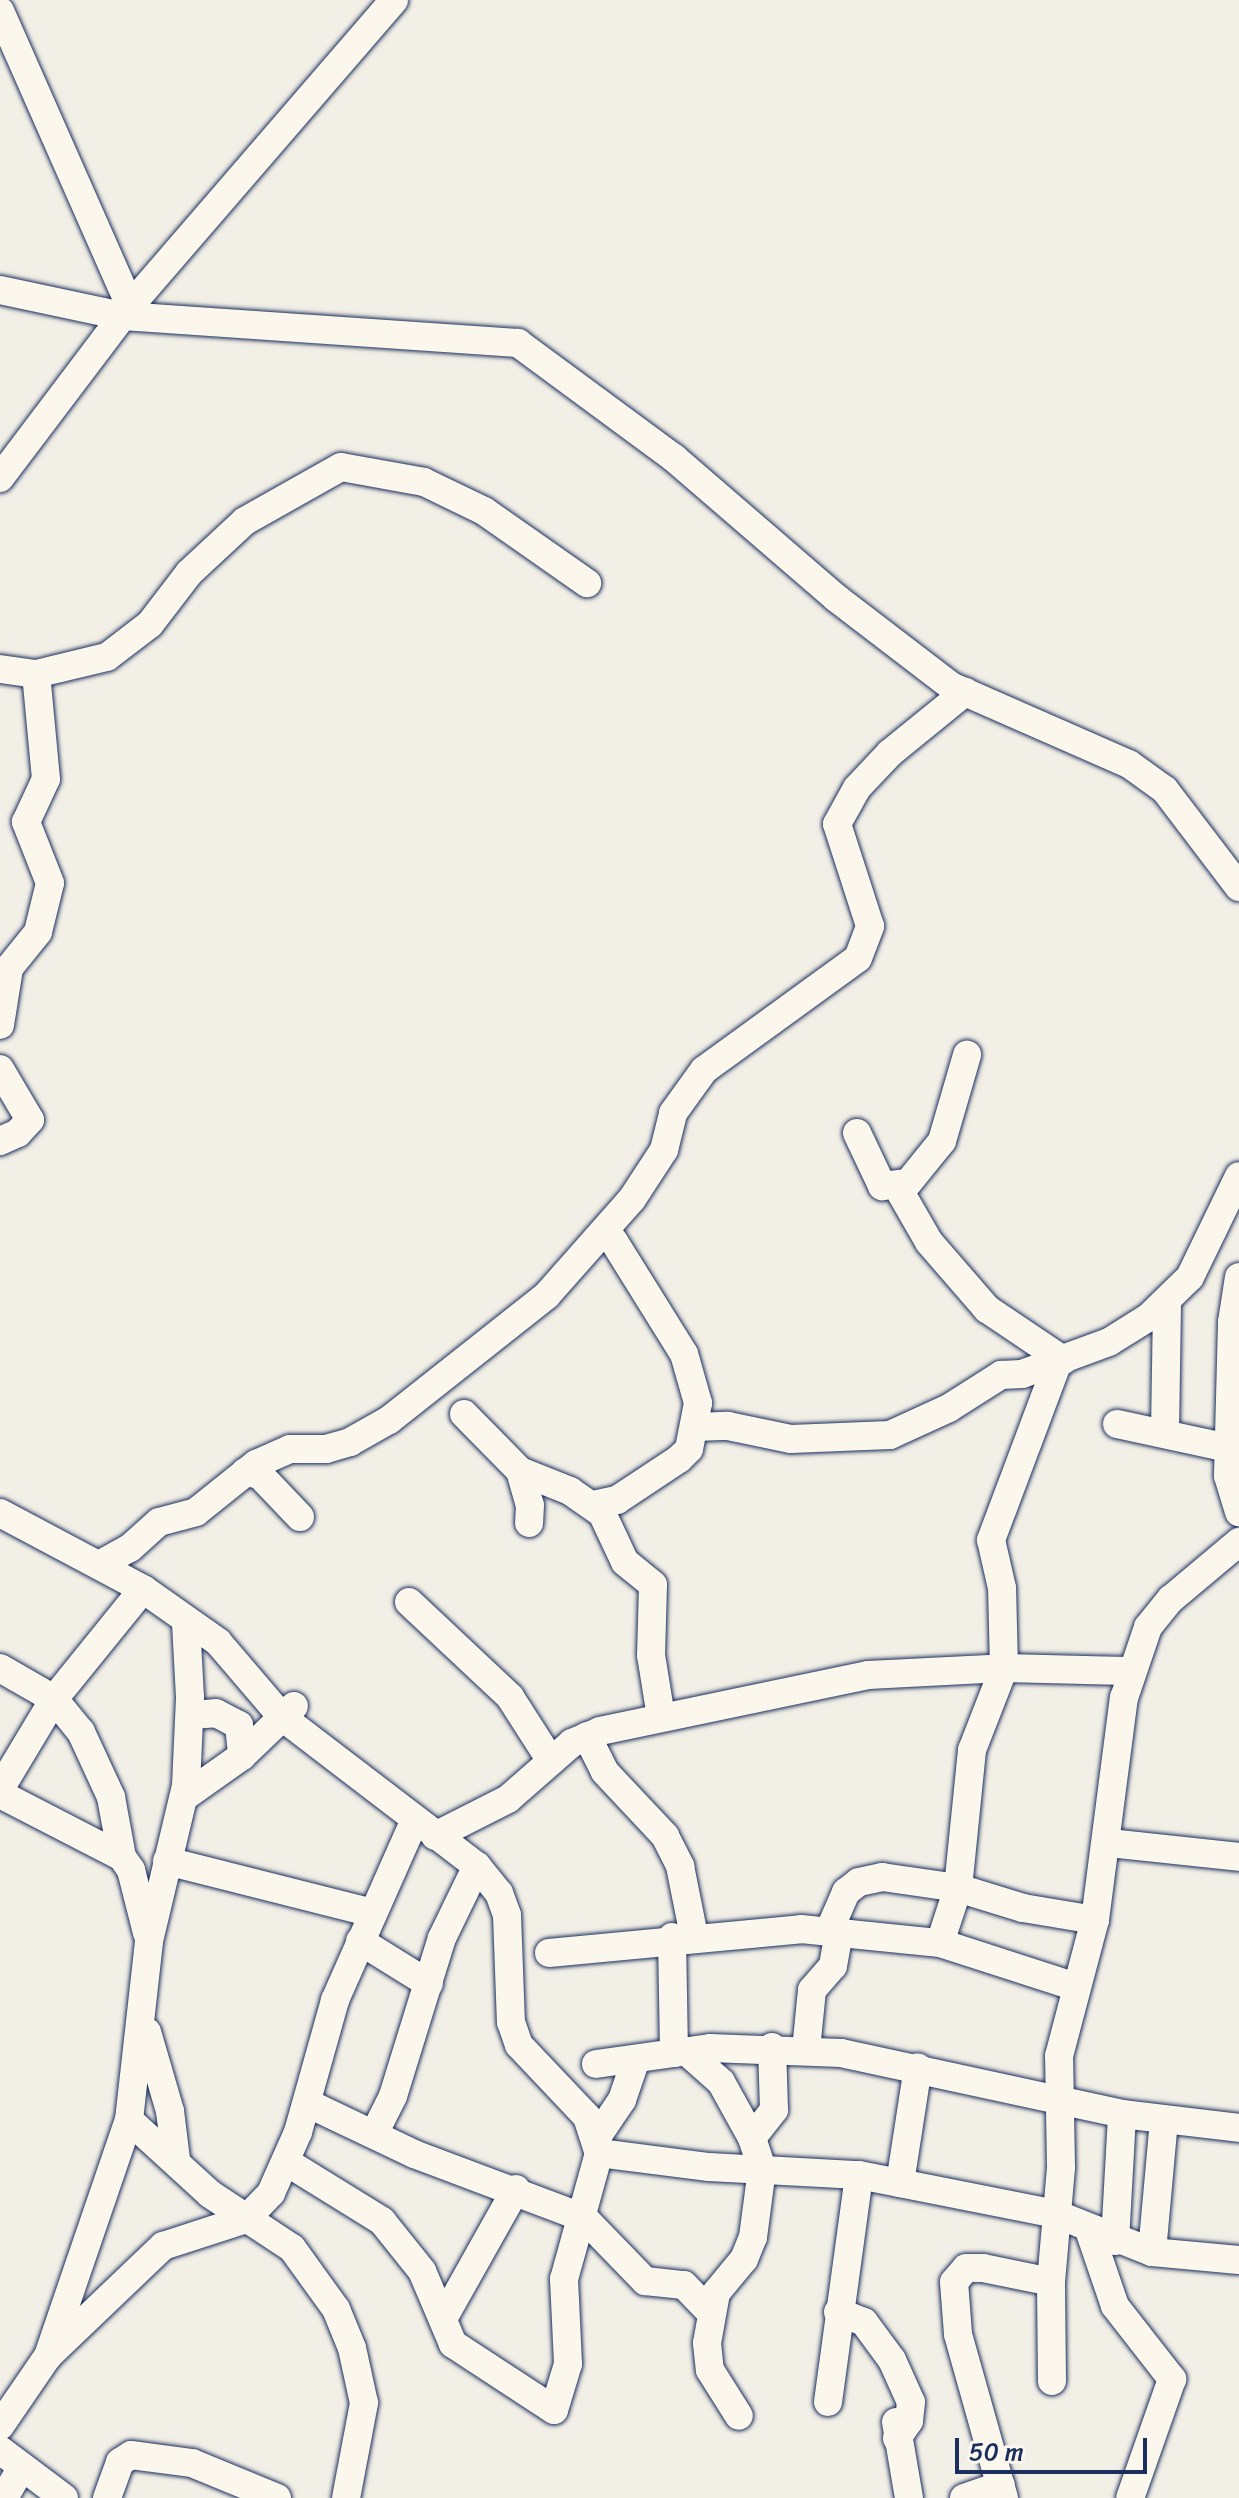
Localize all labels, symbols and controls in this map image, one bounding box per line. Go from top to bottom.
scale bar [959,2422,1151,2472]
text: 50 m [969,2431,1024,2473]

